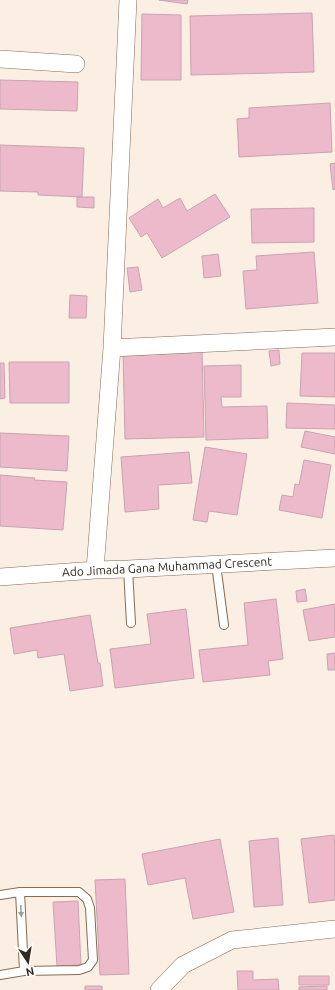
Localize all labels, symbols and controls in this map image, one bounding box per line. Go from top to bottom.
street label: Ado Jimada Gana Muhammad Crescent [62,554,273,578]
one-way arrow [17,905,24,917]
north arrow [8,942,48,982]
text: N [25,965,35,979]

